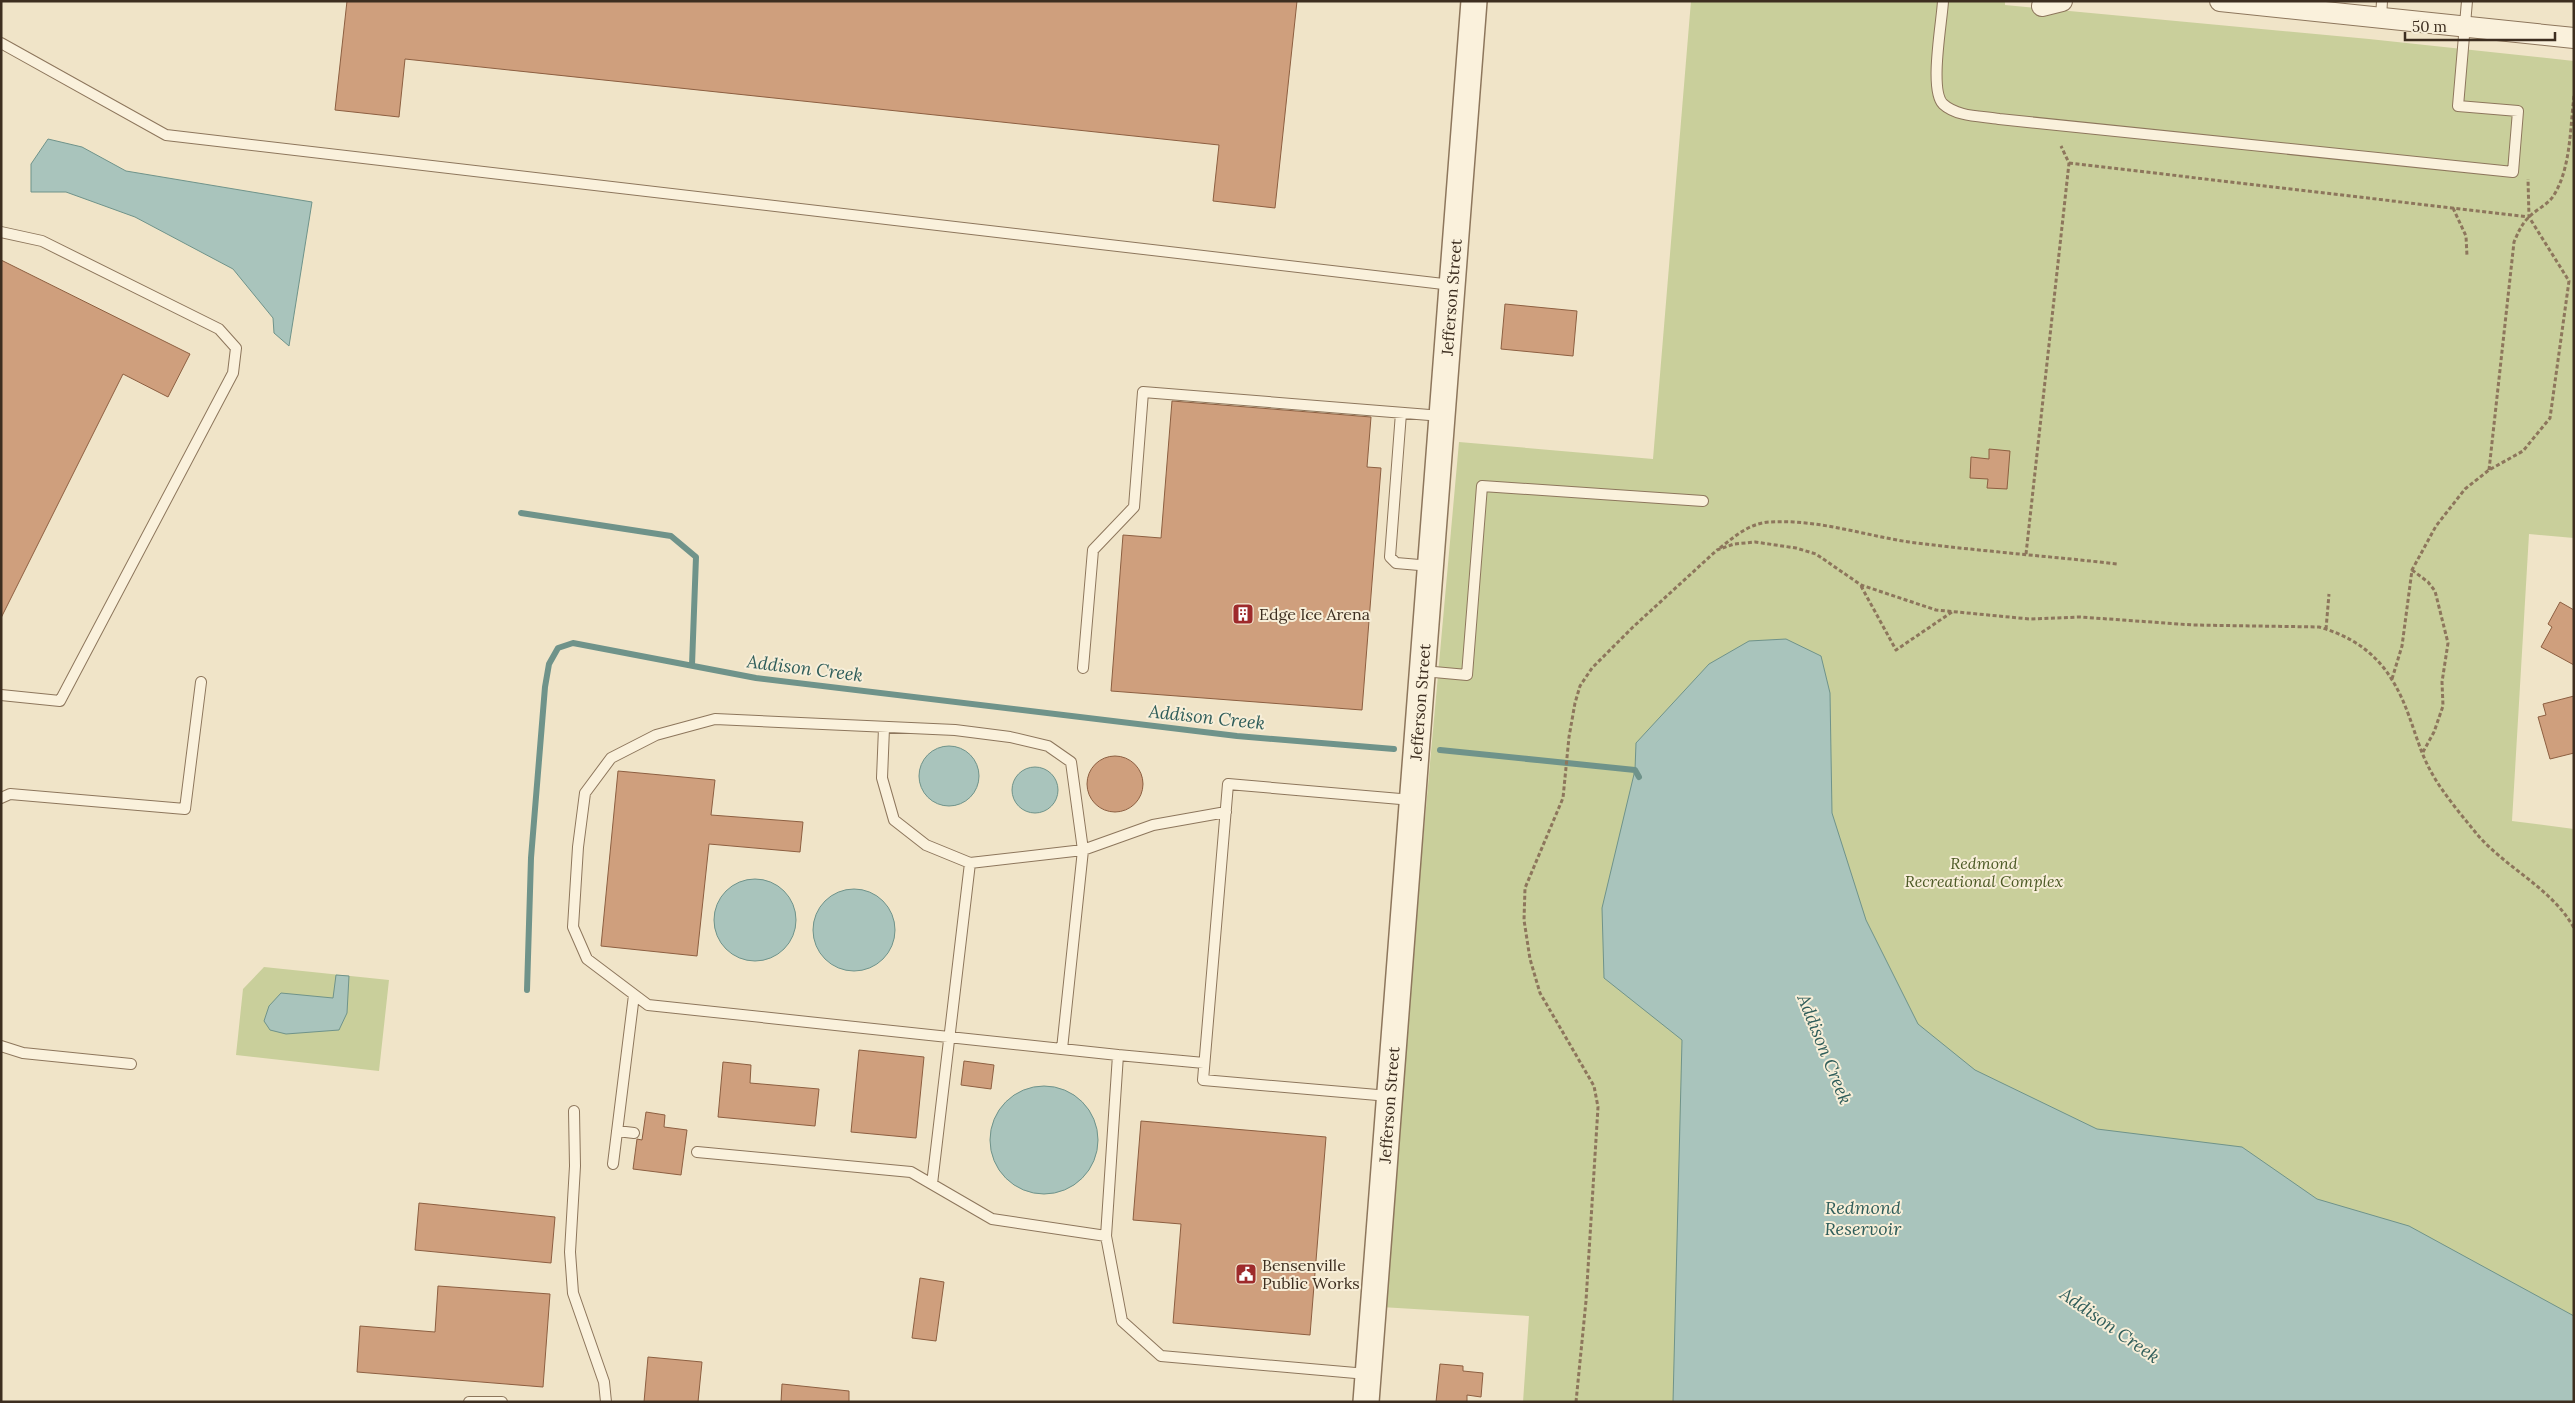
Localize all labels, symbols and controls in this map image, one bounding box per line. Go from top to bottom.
scale bar [2405,10,2555,42]
text: 50 m [2412,17,2447,36]
street label: Jefferson Street [1437,237,1466,357]
building icon: Edge Ice Arena [1231,602,1255,626]
place label: Edge Ice Arena [1259,604,1370,624]
street label: Jefferson Street [1405,642,1434,762]
water label: Addison Creek [745,649,864,687]
water label: Addison Creek [1147,699,1266,735]
park label: Redmond Recreational Complex [1905,853,2064,891]
water label: Addison Creek [1792,990,1858,1107]
street label: Jefferson Street [1374,1045,1403,1165]
water label: Redmond Reservoir [1824,1196,1902,1240]
place label: Bensenville Public Works [1262,1255,1360,1293]
public building icon: Bensenville Public Works [1234,1262,1258,1286]
water label: Addison Creek [2055,1282,2164,1368]

